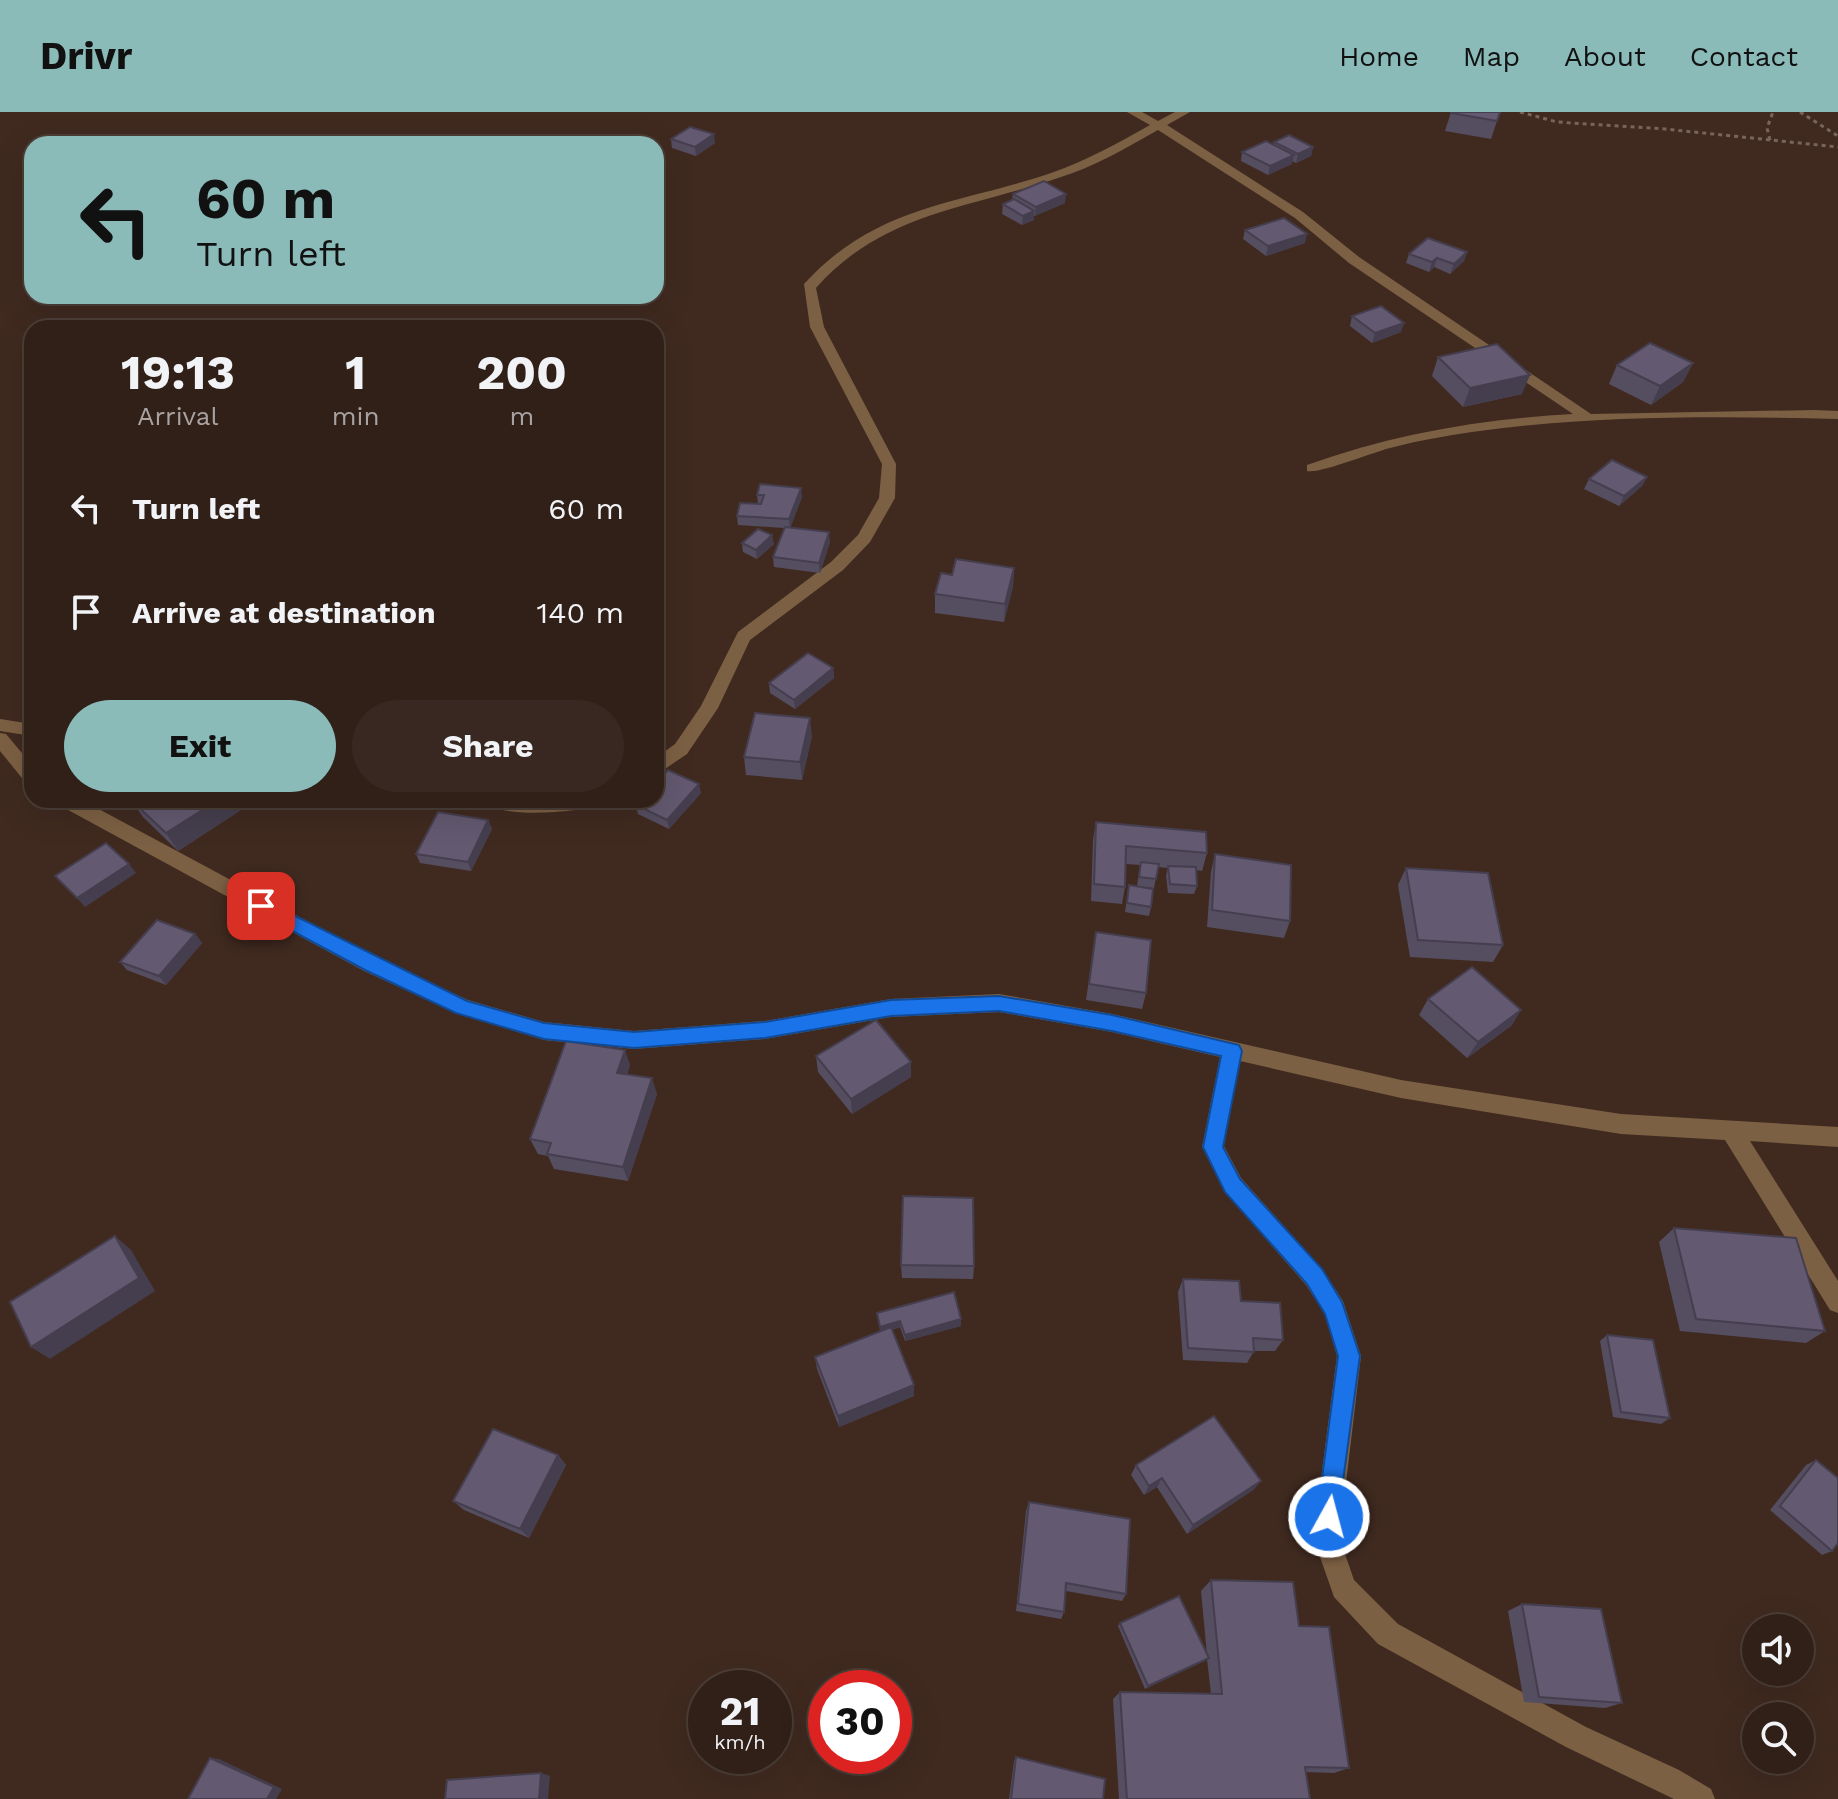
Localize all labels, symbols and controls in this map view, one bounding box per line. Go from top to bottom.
text: Drivr [40,34,132,78]
text: Home [1339,40,1419,73]
text: Map [1463,40,1520,73]
text: About [1564,40,1646,73]
text: Contact [1690,40,1798,73]
text: 60 m [196,166,335,232]
icon: left [64,168,168,272]
text: Turn left [196,233,346,275]
text: 19:13 [121,344,235,401]
text: 1 [345,344,366,401]
text: 200 [477,344,567,401]
text: Arrival [137,401,218,431]
text: min [332,401,380,431]
text: m [509,401,534,431]
icon: left [64,486,108,530]
text: Turn left [132,491,260,526]
text: 60 m [548,491,624,526]
icon: arrive [64,590,108,634]
text: Arrive at destination [132,595,436,630]
text: 140 m [536,595,624,630]
button: Exit [64,700,336,792]
button: Share [352,700,624,792]
pin [227,872,295,940]
icon: arrive [239,884,283,928]
position arrow [1287,1475,1371,1559]
map controls [1742,1614,1814,1774]
button: sound [1742,1614,1814,1686]
speed limit sign: 30 [808,1670,912,1774]
text: 21 [719,1688,761,1735]
button: search [1742,1702,1814,1774]
text: km/h [714,1730,766,1754]

